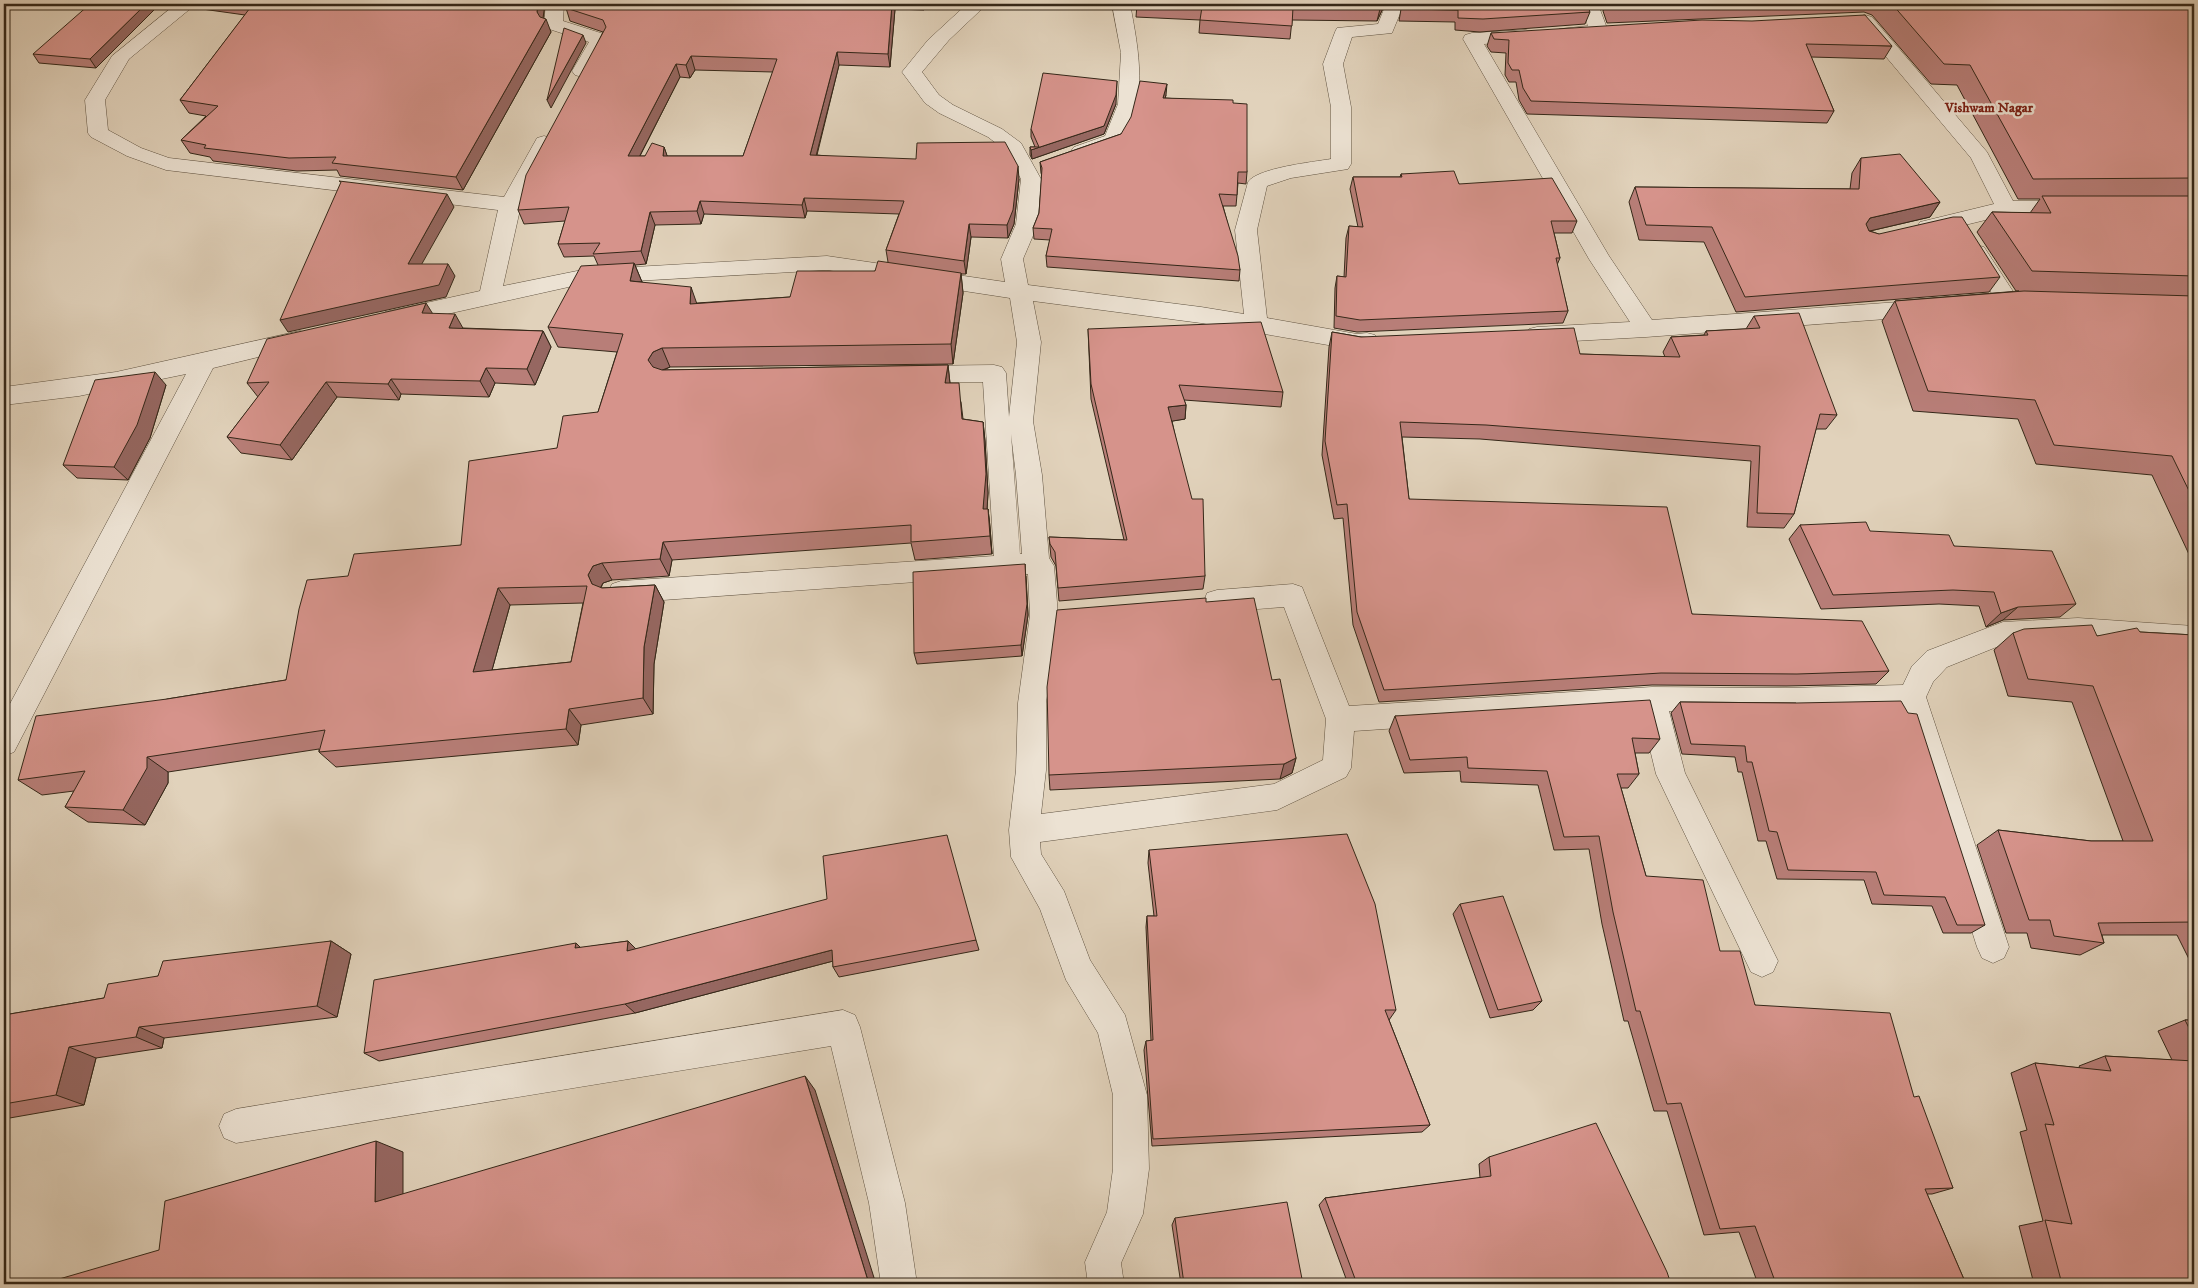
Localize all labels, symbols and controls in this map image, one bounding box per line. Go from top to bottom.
district label: Vishwam Nagar [1944,99,2034,117]

